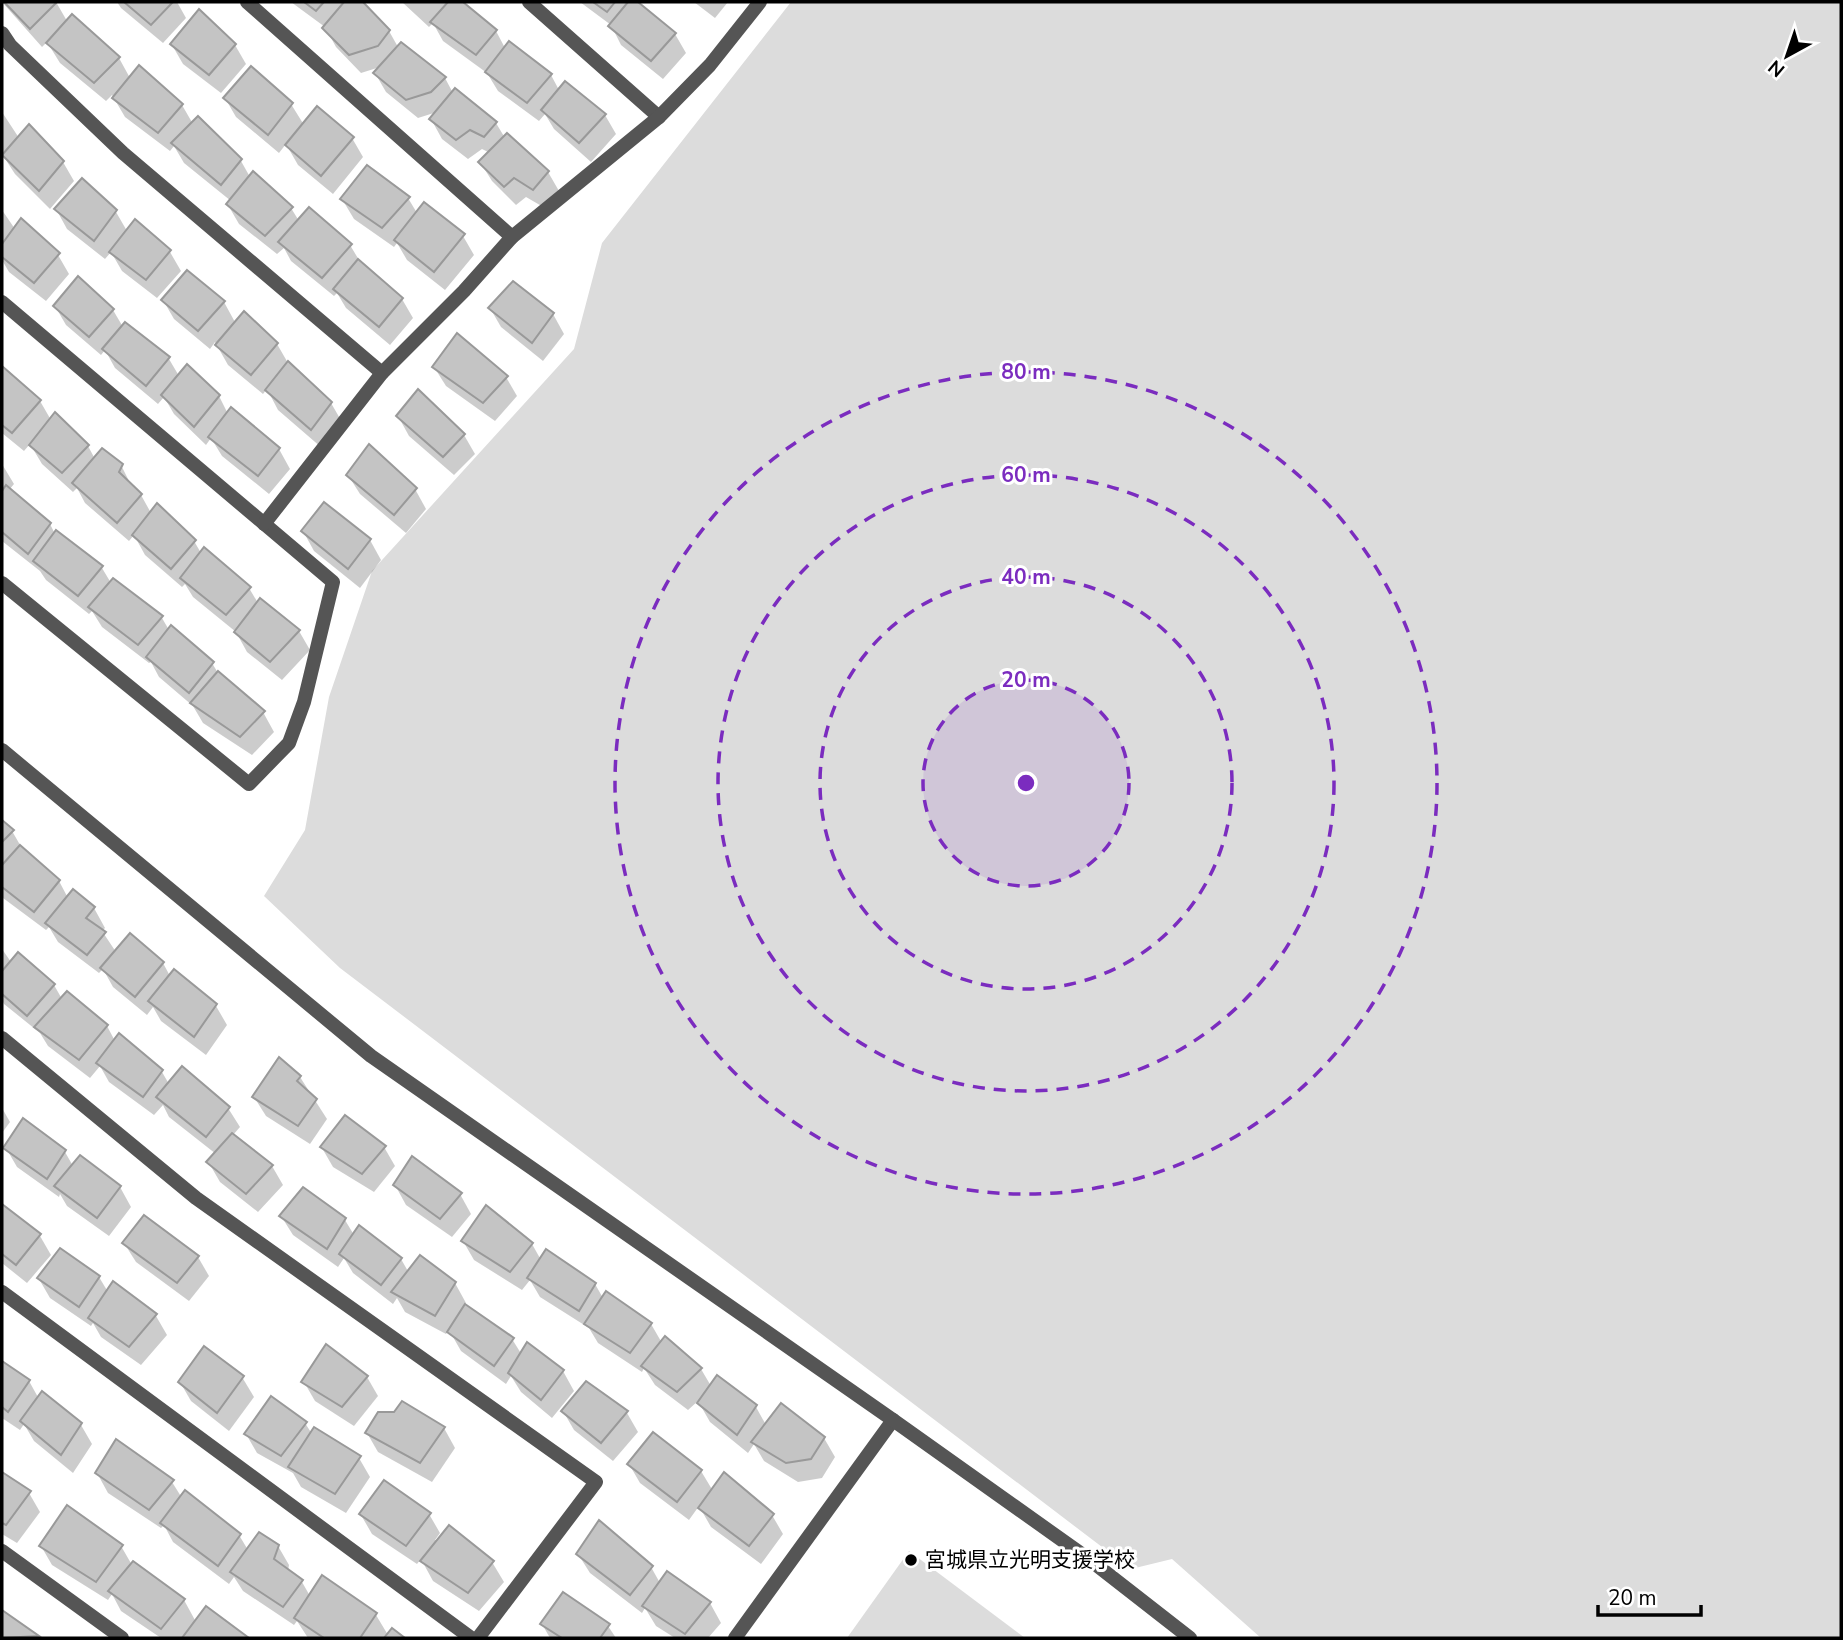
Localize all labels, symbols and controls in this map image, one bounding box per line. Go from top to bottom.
north arrow [1752,21,1822,91]
text: N [1763,54,1791,83]
text: 80 m [1001,358,1051,386]
text: 60 m [1001,461,1051,489]
text: 40 m [1001,563,1051,591]
text: 20 m [1001,666,1051,694]
centre of rings [1014,771,1038,795]
place label: 宮城県立光明支援学校 [925,1546,1135,1574]
marker: 宮城県立光明支援学校 [903,1552,919,1568]
scale bar [1598,1574,1701,1618]
text: 20 m [1608,1584,1657,1612]

